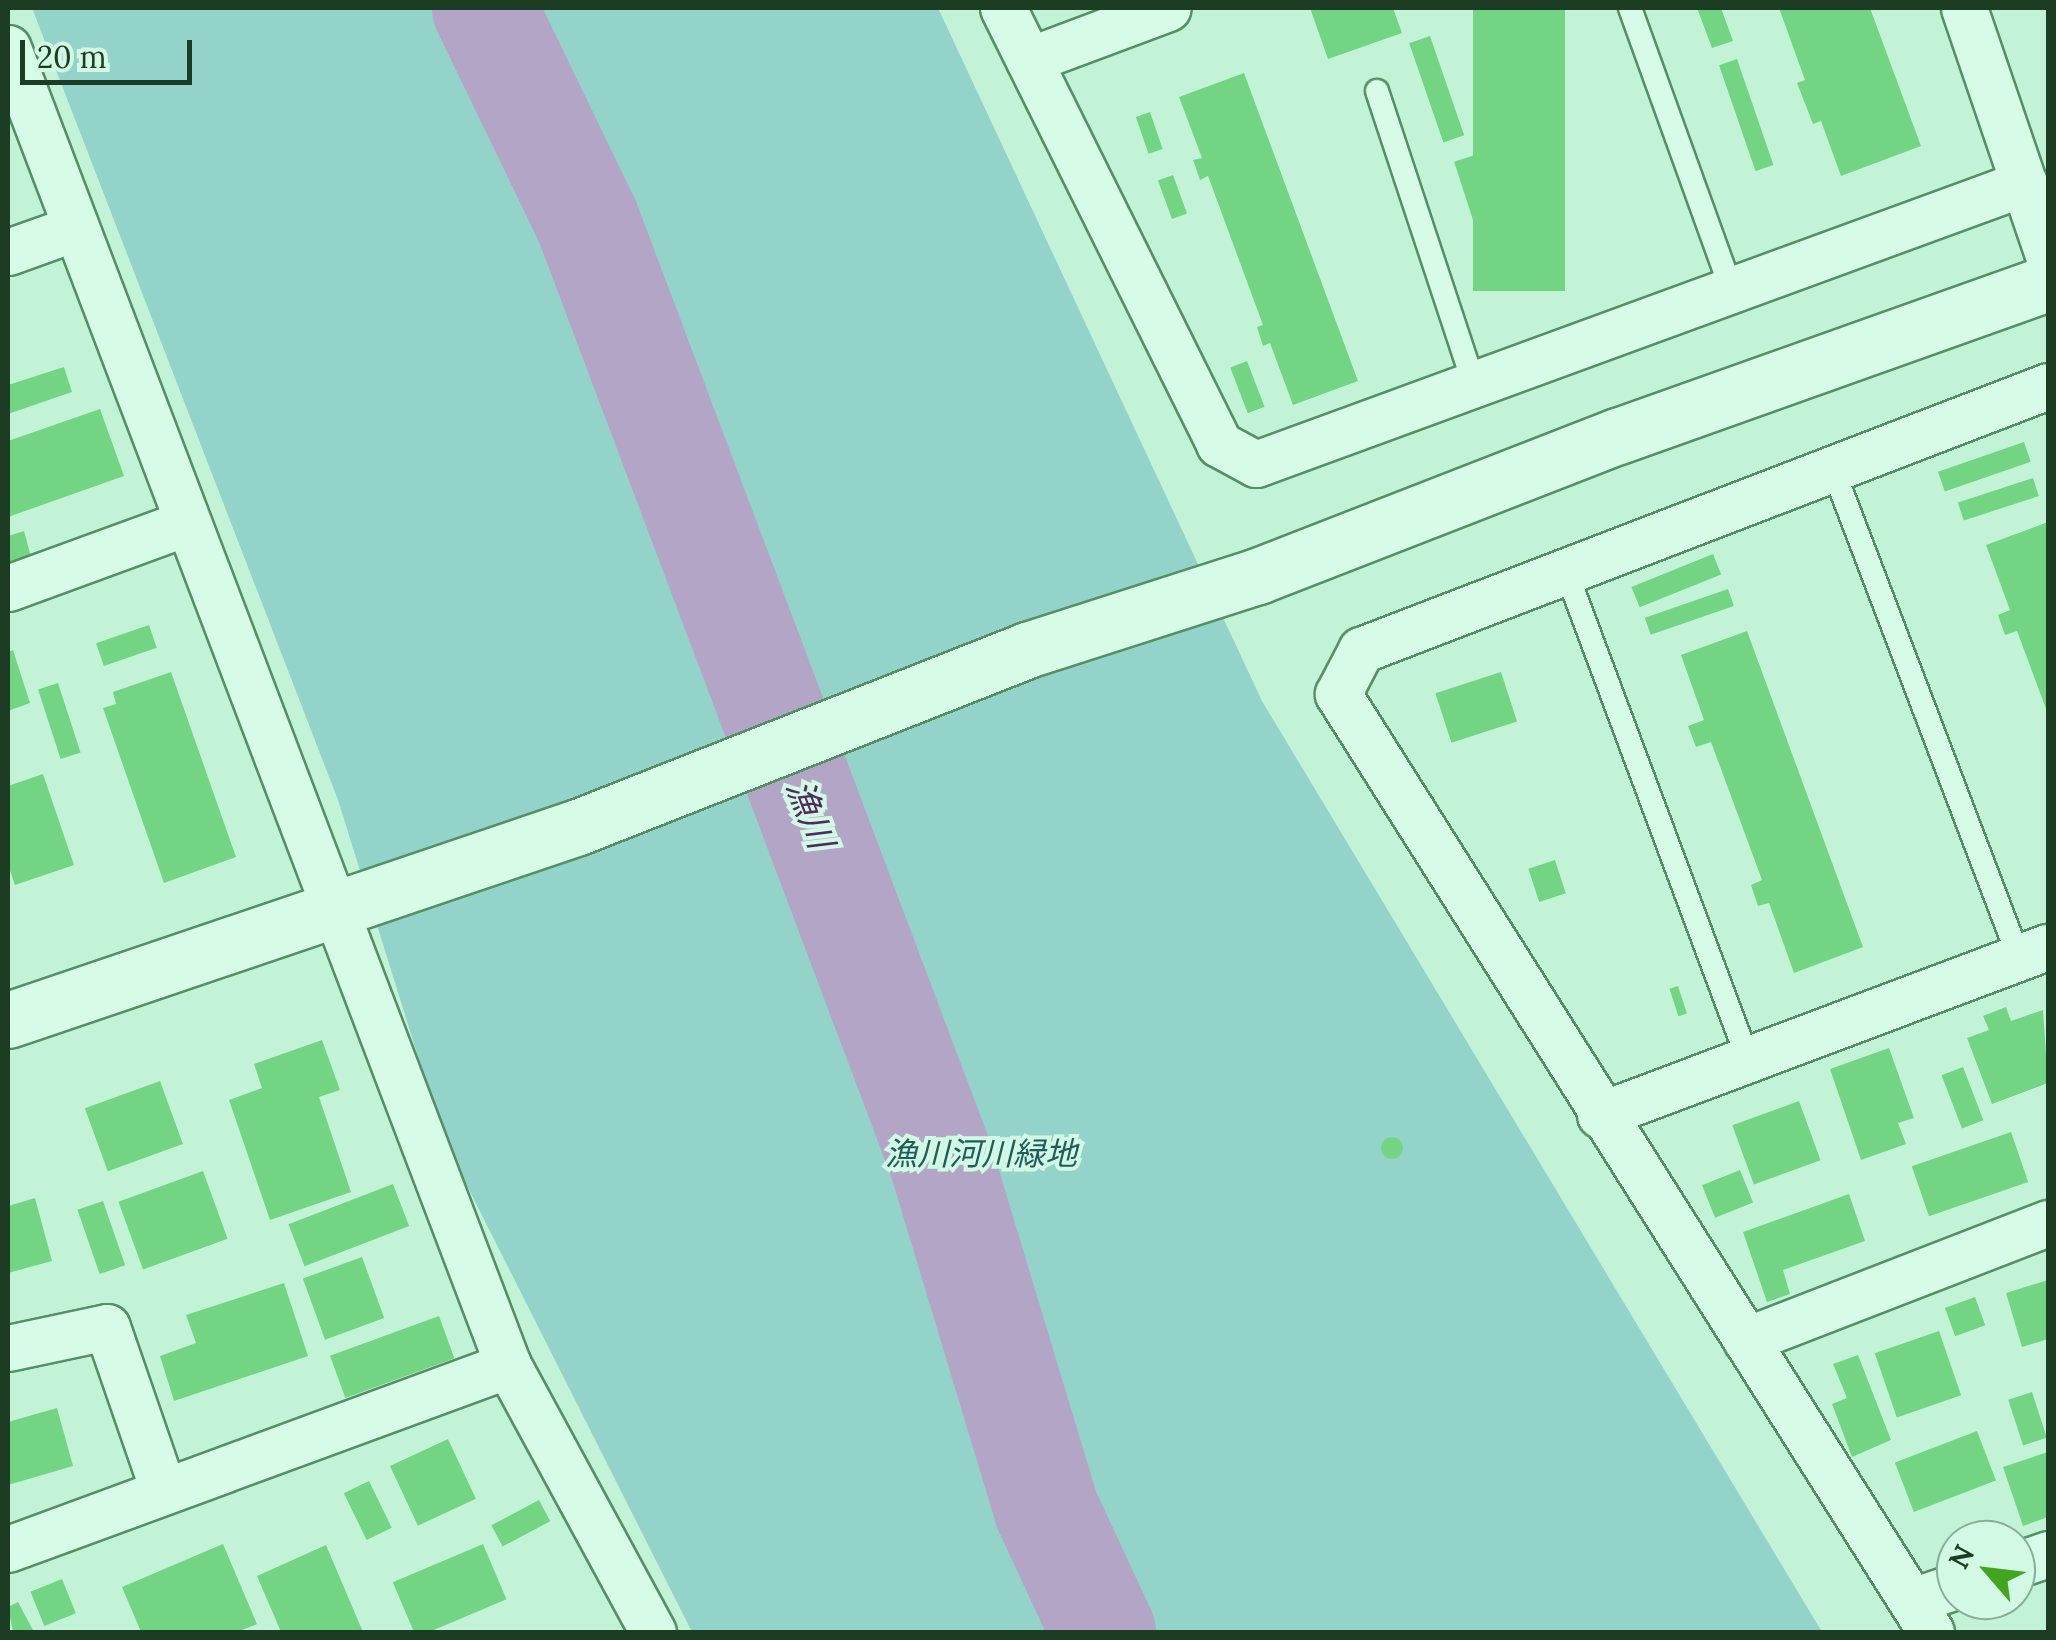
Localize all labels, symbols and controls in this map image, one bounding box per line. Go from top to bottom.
scale bar [25,20,198,82]
text: 20 m [37,38,106,76]
water label: 漁川 [778,774,842,854]
park label: 漁川河川緑地 [885,1135,1077,1173]
north arrow [1936,1520,2036,1620]
text: N [1940,1539,1982,1575]

